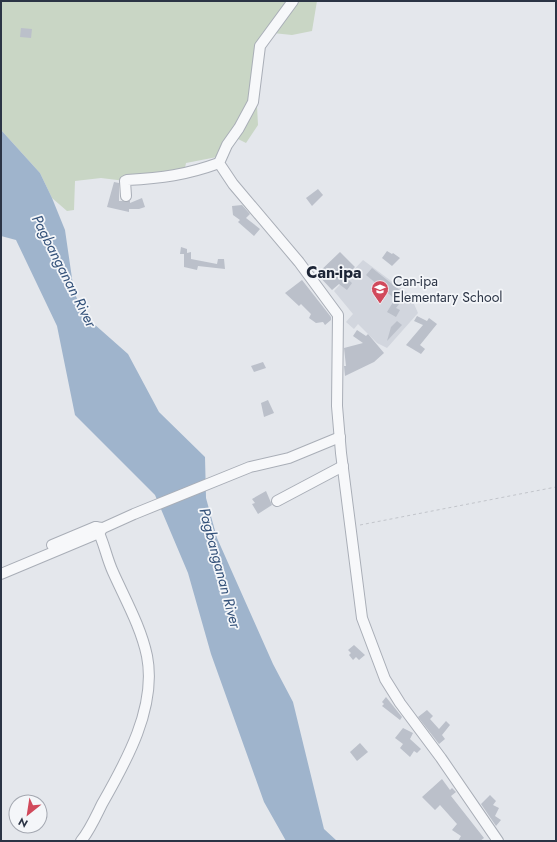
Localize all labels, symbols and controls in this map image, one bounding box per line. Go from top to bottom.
water label: Pagbanganan River [26,211,102,332]
district label: Can-ipa [306,261,362,284]
place label: Can-ipa Elementary School [393,271,503,307]
school or university icon: Can-ipa Elementary School [370,279,390,304]
water label: Pagbanganan River [193,505,247,632]
north arrow [8,794,48,834]
text: N [15,814,31,832]

